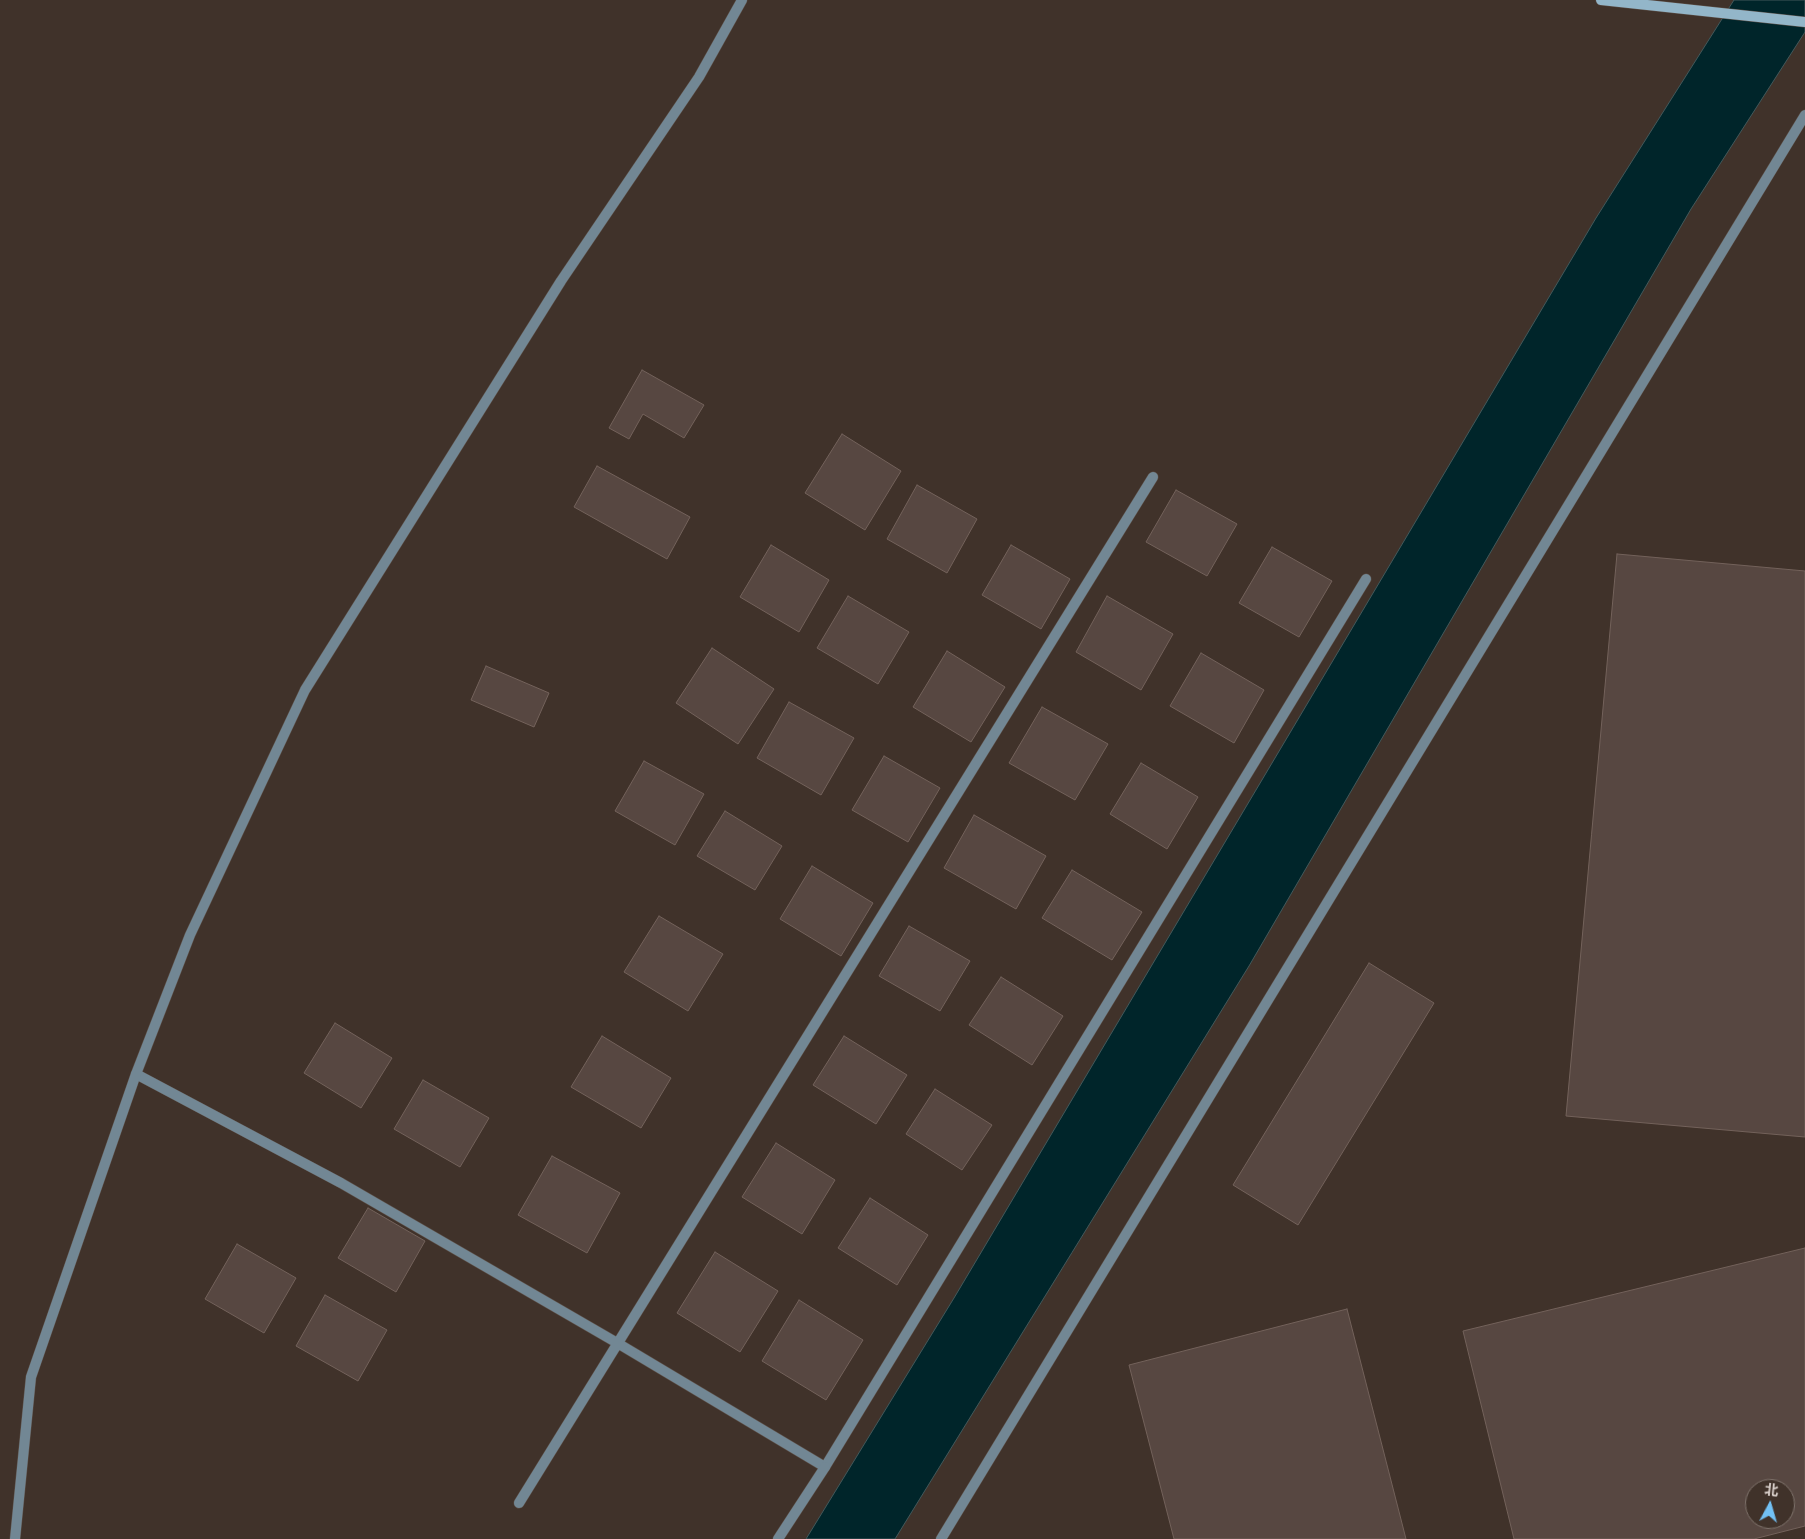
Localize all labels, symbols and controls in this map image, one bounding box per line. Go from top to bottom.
north arrow [1745,1479,1795,1529]
text: 北 [1764,1480,1779,1500]

